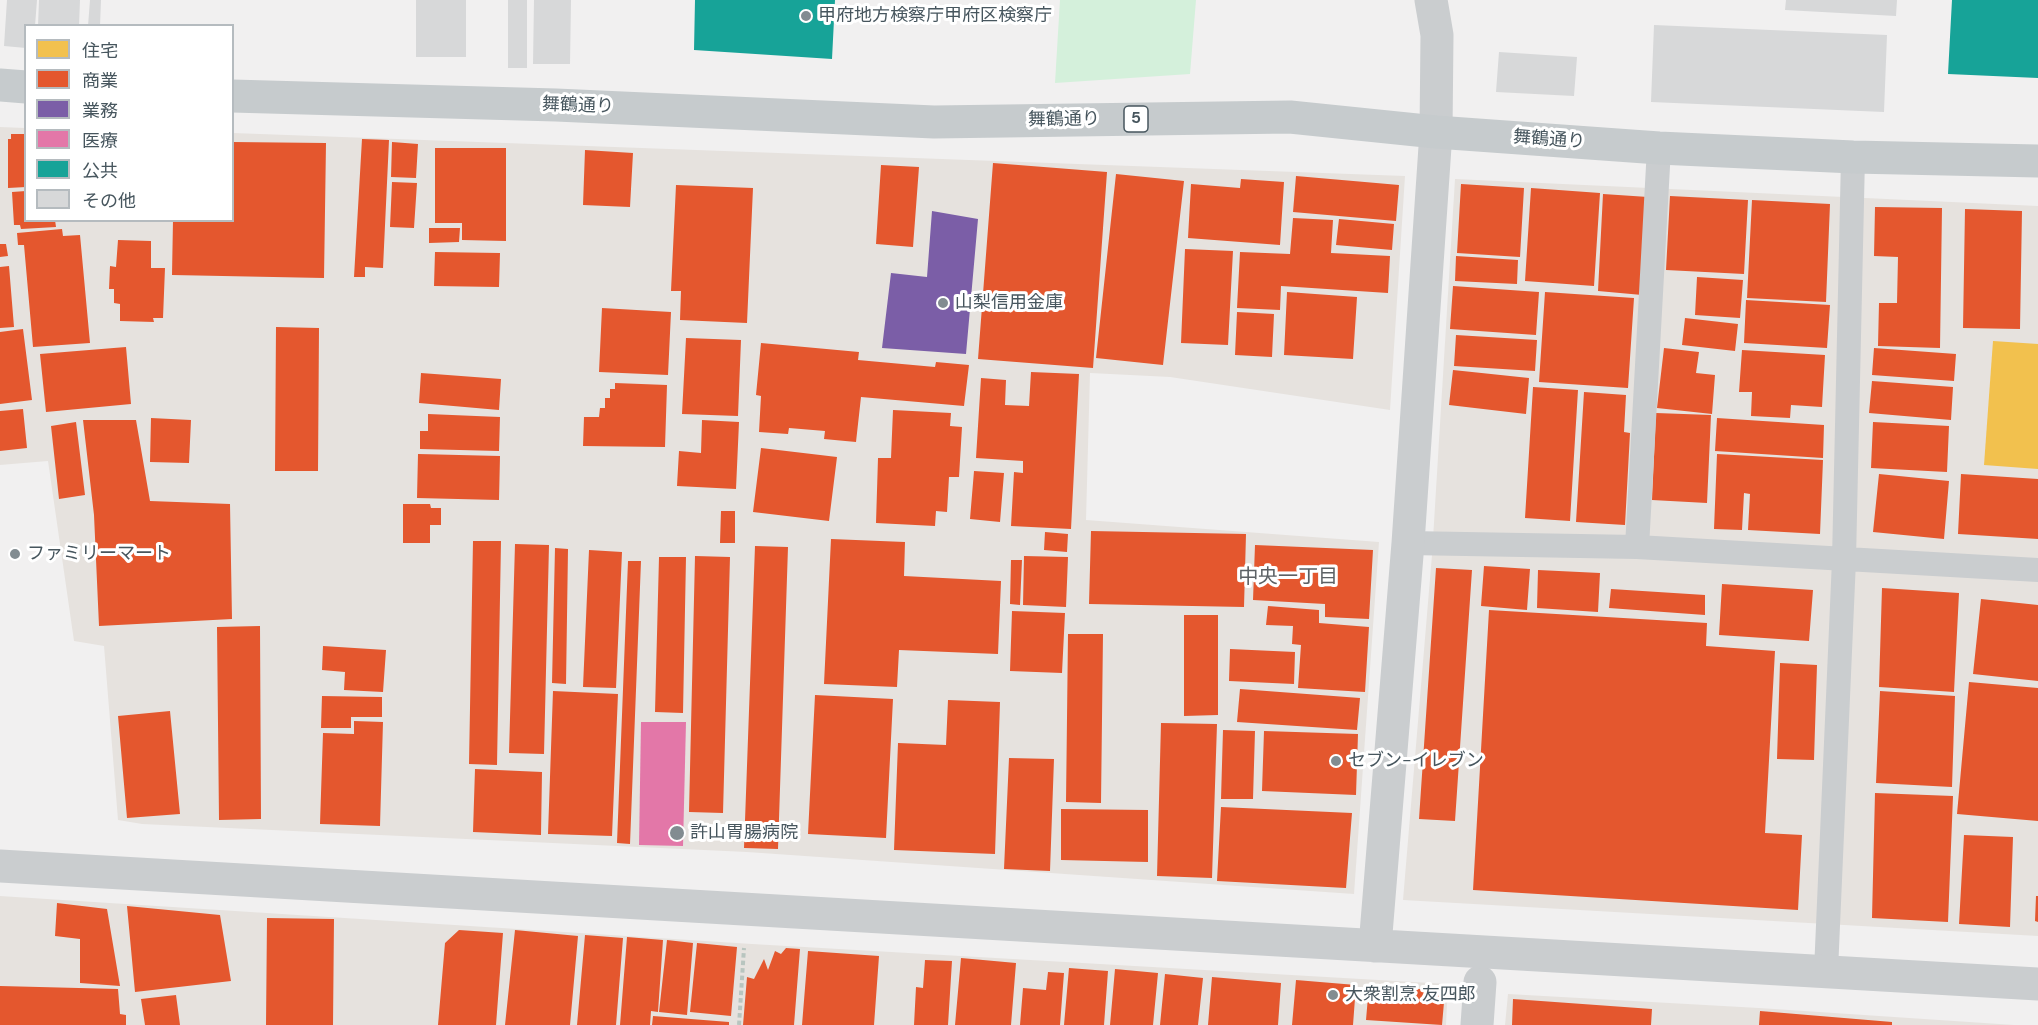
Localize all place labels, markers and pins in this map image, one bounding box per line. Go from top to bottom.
place label: 甲府地方検察庁甲府区検察庁 [818,5,1052,27]
marker: 甲府地方検察庁甲府区検察庁 [799,9,813,23]
place label: 山梨信用金庫 [955,292,1063,314]
marker: 山梨信用金庫 [936,296,950,310]
place label: ファミリーマート [27,543,171,565]
marker: ファミリーマート [8,547,22,561]
place label: セブン-イレブン [1348,750,1484,772]
marker: セブン-イレブン [1329,754,1343,768]
place label: 許山胃腸病院 [690,822,798,844]
marker: 許山胃腸病院 [668,824,686,842]
place label: 大衆割烹 友四郎 [1345,984,1476,1006]
marker: 大衆割烹 友四郎 [1326,988,1340,1002]

